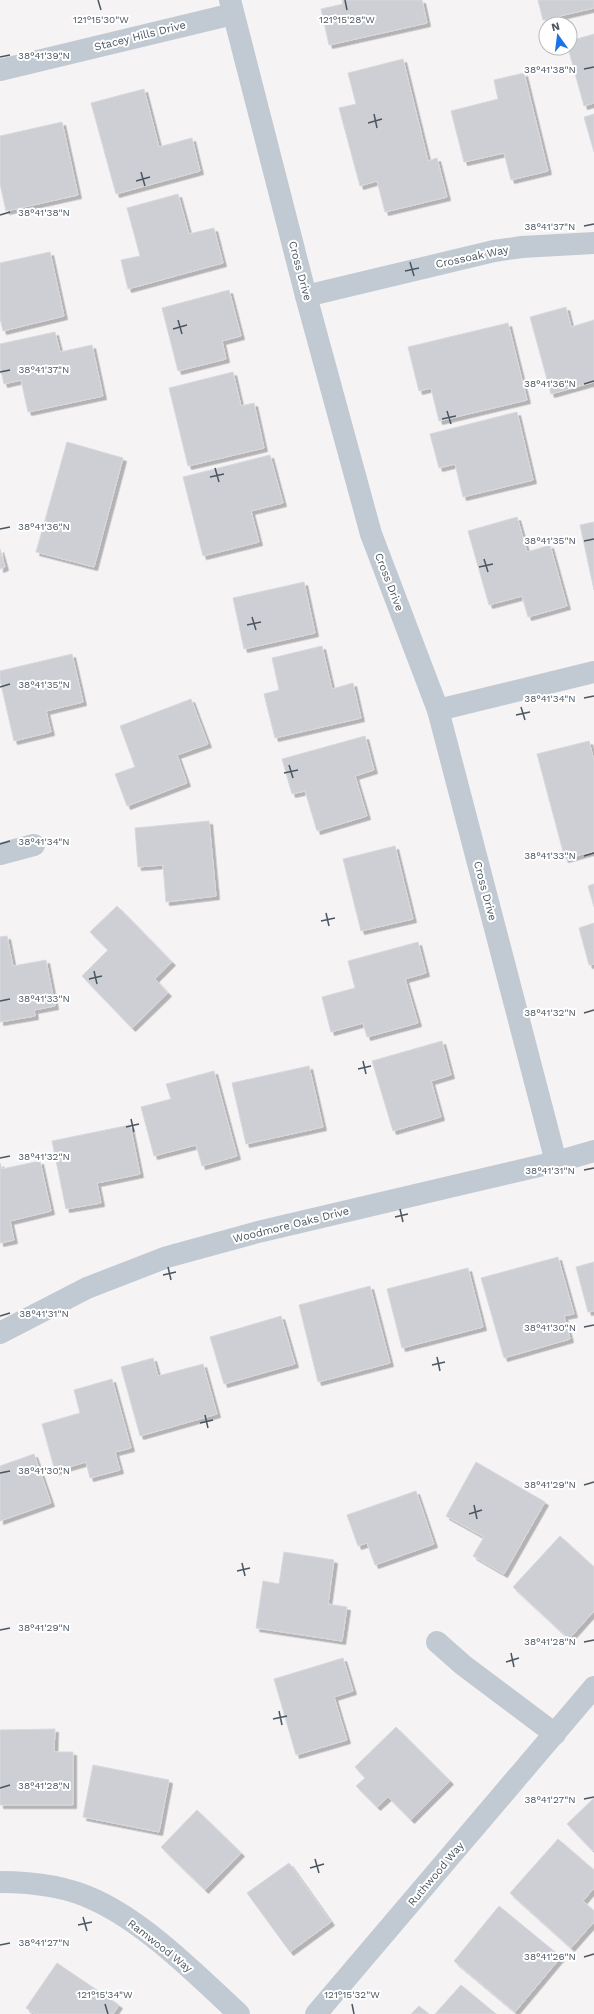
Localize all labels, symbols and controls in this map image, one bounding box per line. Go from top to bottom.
text: 121°15'30"W [73,14,129,25]
text: 121°15'28"W [319,14,375,25]
north arrow [538,16,578,56]
street label: Stacey Hills Drive [93,18,187,54]
text: N [550,19,561,34]
text: 38°41'39"N [18,50,70,61]
text: 38°41'38"N [524,64,576,75]
text: 38°41'38"N [18,207,70,218]
text: 38°41'37"N [525,221,575,232]
street label: Cross Drive [286,240,314,302]
street label: Crossoak Way [434,243,510,271]
text: 38°41'37"N [19,364,69,375]
text: 38°41'36"N [524,378,576,389]
text: 38°41'36"N [18,521,70,532]
text: 38°41'35"N [524,535,576,546]
street label: Cross Drive [372,551,406,613]
text: 38°41'35"N [18,679,70,690]
text: 38°41'34"N [524,693,576,704]
text: 38°41'34"N [18,836,70,847]
text: 38°41'33"N [524,850,576,861]
street label: Cross Drive [471,860,499,922]
text: 38°41'33"N [18,993,70,1004]
text: 38°41'32"N [524,1007,576,1018]
text: 38°41'32"N [18,1151,70,1162]
text: 38°41'31"N [525,1165,575,1176]
street label: Woodmore Oaks Drive [232,1204,350,1246]
text: 38°41'31"N [19,1308,69,1319]
text: 38°41'30"N [524,1322,576,1333]
text: 38°41'30"N [18,1465,70,1476]
text: 38°41'29"N [524,1479,576,1490]
text: 38°41'29"N [18,1622,70,1633]
text: 38°41'28"N [524,1636,576,1647]
text: 38°41'28"N [18,1780,70,1791]
text: 38°41'27"N [524,1794,576,1805]
street label: Ruthwood Way [405,1839,467,1909]
street label: Ramwood Way [125,1917,195,1975]
text: 38°41'27"N [18,1937,70,1948]
text: 38°41'26"N [524,1951,576,1962]
text: 121°15'34"W [77,1989,133,2000]
text: 121°15'32"W [324,1989,380,2000]

